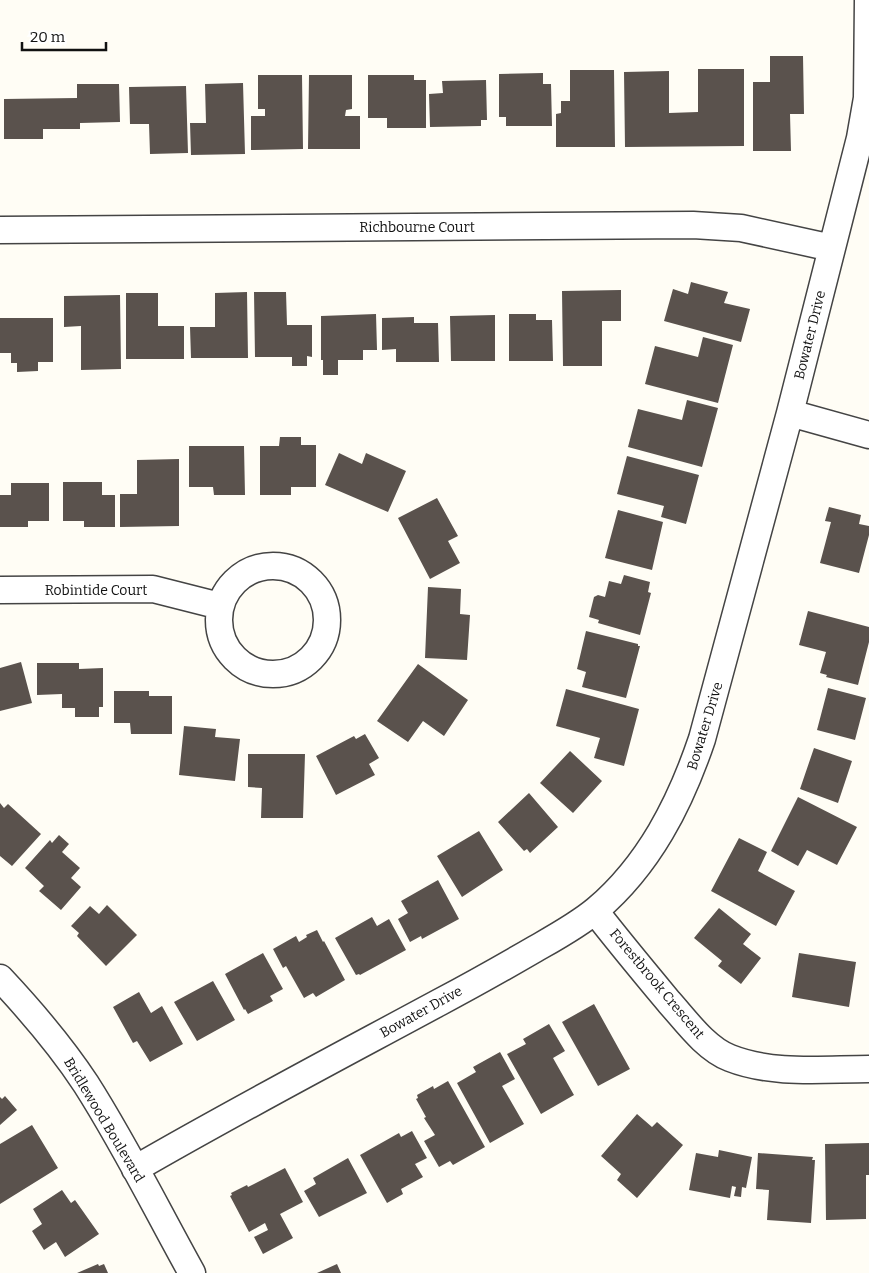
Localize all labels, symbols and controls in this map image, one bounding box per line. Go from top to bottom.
scale bar [22,20,106,52]
text: 20 m [30,28,66,46]
street label: Richbourne Court [359,219,475,236]
street label: Bowater Drive [791,289,829,381]
street label: Robintide Court [45,582,147,599]
street label: Bowater Drive [684,680,726,772]
street label: Forestbrook Crescent [606,925,708,1043]
street label: Bowater Drive [377,982,465,1042]
street label: Bridlewood Boulevard [60,1054,148,1186]

